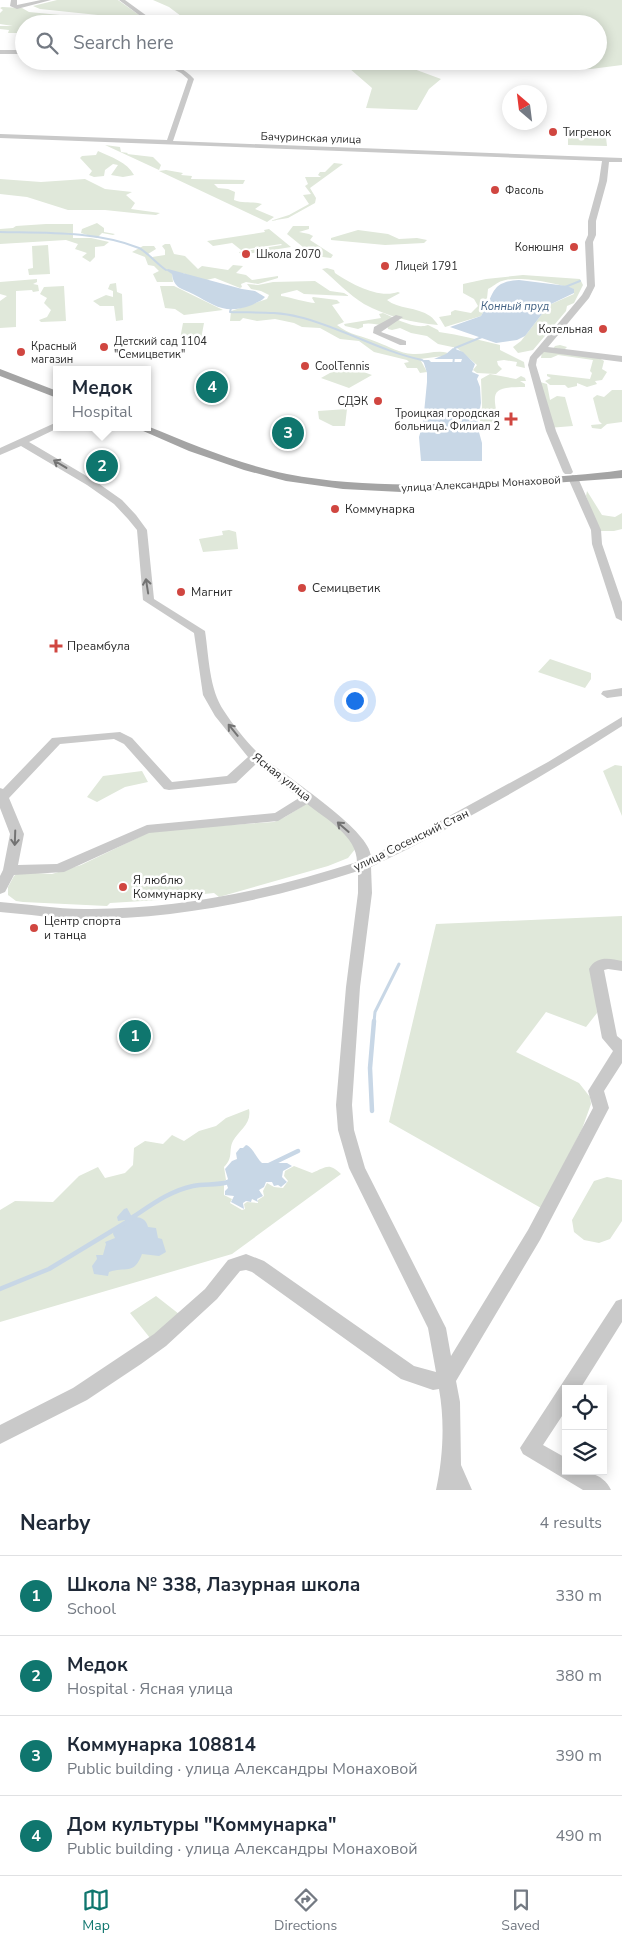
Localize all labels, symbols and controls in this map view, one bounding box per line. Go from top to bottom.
search box [15,15,607,70]
icon: search [33,29,61,57]
text: Search here [73,30,174,56]
north arrow [502,85,547,130]
place label: Тигренок [563,125,611,140]
marker: Тигренок [547,126,559,138]
street label: Бачуринская улица [260,129,362,147]
place label: Фасоль [505,183,544,198]
marker: Фасоль [489,184,501,196]
place label: Конюшня [515,240,564,255]
marker: Конюшня [568,241,580,253]
place label: Школа 2070 [256,247,321,262]
marker: Школа 2070 [240,248,252,260]
place label: Лицей 1791 [395,259,458,274]
marker: Лицей 1791 [379,260,391,272]
water label: Конный пруд [481,299,549,314]
place label: Котельная [538,322,593,337]
marker: Котельная [597,323,609,335]
place label: Детский сад 1104 "Семицветик" [114,334,207,362]
place label: Красный магазин [31,339,77,367]
marker: Детский сад 1104 "Семицветик" [98,341,110,353]
marker: Красный магазин [15,346,27,358]
place label: CoolTennis [315,359,369,374]
marker: CoolTennis [299,360,311,372]
popup [53,366,151,431]
pin: 4 [196,368,228,406]
text: Медок [72,375,132,401]
place label: СДЭК [338,394,368,409]
marker: СДЭК [372,395,384,407]
text: Hospital [72,401,132,423]
place label: Троицкая городская больница. Филиал 2 [395,406,500,434]
marker: Троицкая городская больница. Филиал 2 [504,412,518,426]
pin: 3 [272,414,304,452]
pin: 2 [86,447,118,485]
one-way arrow [53,459,67,469]
street label: улица Александры Монаховой [401,472,561,496]
place label: Коммунарка [345,501,415,517]
marker: Коммунарка [329,503,341,515]
one-way arrow [142,579,152,595]
place label: Семицветик [312,580,381,596]
marker: Семицветик [296,582,308,594]
place label: Магнит [191,584,233,600]
marker: Магнит [175,586,187,598]
place label: Преамбула [67,638,130,654]
marker: Преамбула [49,639,63,653]
your location [342,688,368,714]
one-way arrow [228,724,239,737]
street label: Ясная улица [249,749,315,805]
street label: улица Сосенский Стан [351,805,471,875]
one-way arrow [337,821,350,832]
one-way arrow [10,829,20,845]
place label: Я люблю Коммунарку [133,872,203,902]
marker: Я люблю Коммунарку [117,881,129,893]
place label: Центр спорта и танца [44,913,121,943]
marker: Центр спорта и танца [28,922,40,934]
pin: 1 [119,1017,151,1055]
map controls [562,1385,607,1475]
button: locate [562,1385,607,1430]
button: layers [562,1430,607,1475]
text: Nearby [20,1509,90,1537]
text: 4 results [540,1512,602,1534]
text: Школа № 338, Лазурная школа [67,1572,360,1598]
text: 1 [31,1585,41,1607]
text: 330 m [555,1585,602,1607]
text: School [67,1598,116,1620]
text: Медок [67,1652,128,1678]
text: 2 [31,1665,41,1687]
text: 380 m [555,1665,602,1687]
text: Hospital · Ясная улица [67,1678,233,1700]
text: Коммунарка 108814 [67,1732,256,1758]
text: 3 [31,1745,41,1767]
text: 390 m [555,1745,602,1767]
text: Public building · улица Александры Монаховой [67,1758,418,1780]
text: Дом культуры "Коммунарка" [67,1812,336,1838]
text: 4 [31,1825,41,1847]
text: 490 m [555,1825,602,1847]
text: Public building · улица Александры Монаховой [67,1838,418,1860]
tab: Map [82,1886,110,1935]
tab: Directions [274,1886,337,1935]
tab: Saved [501,1886,540,1935]

